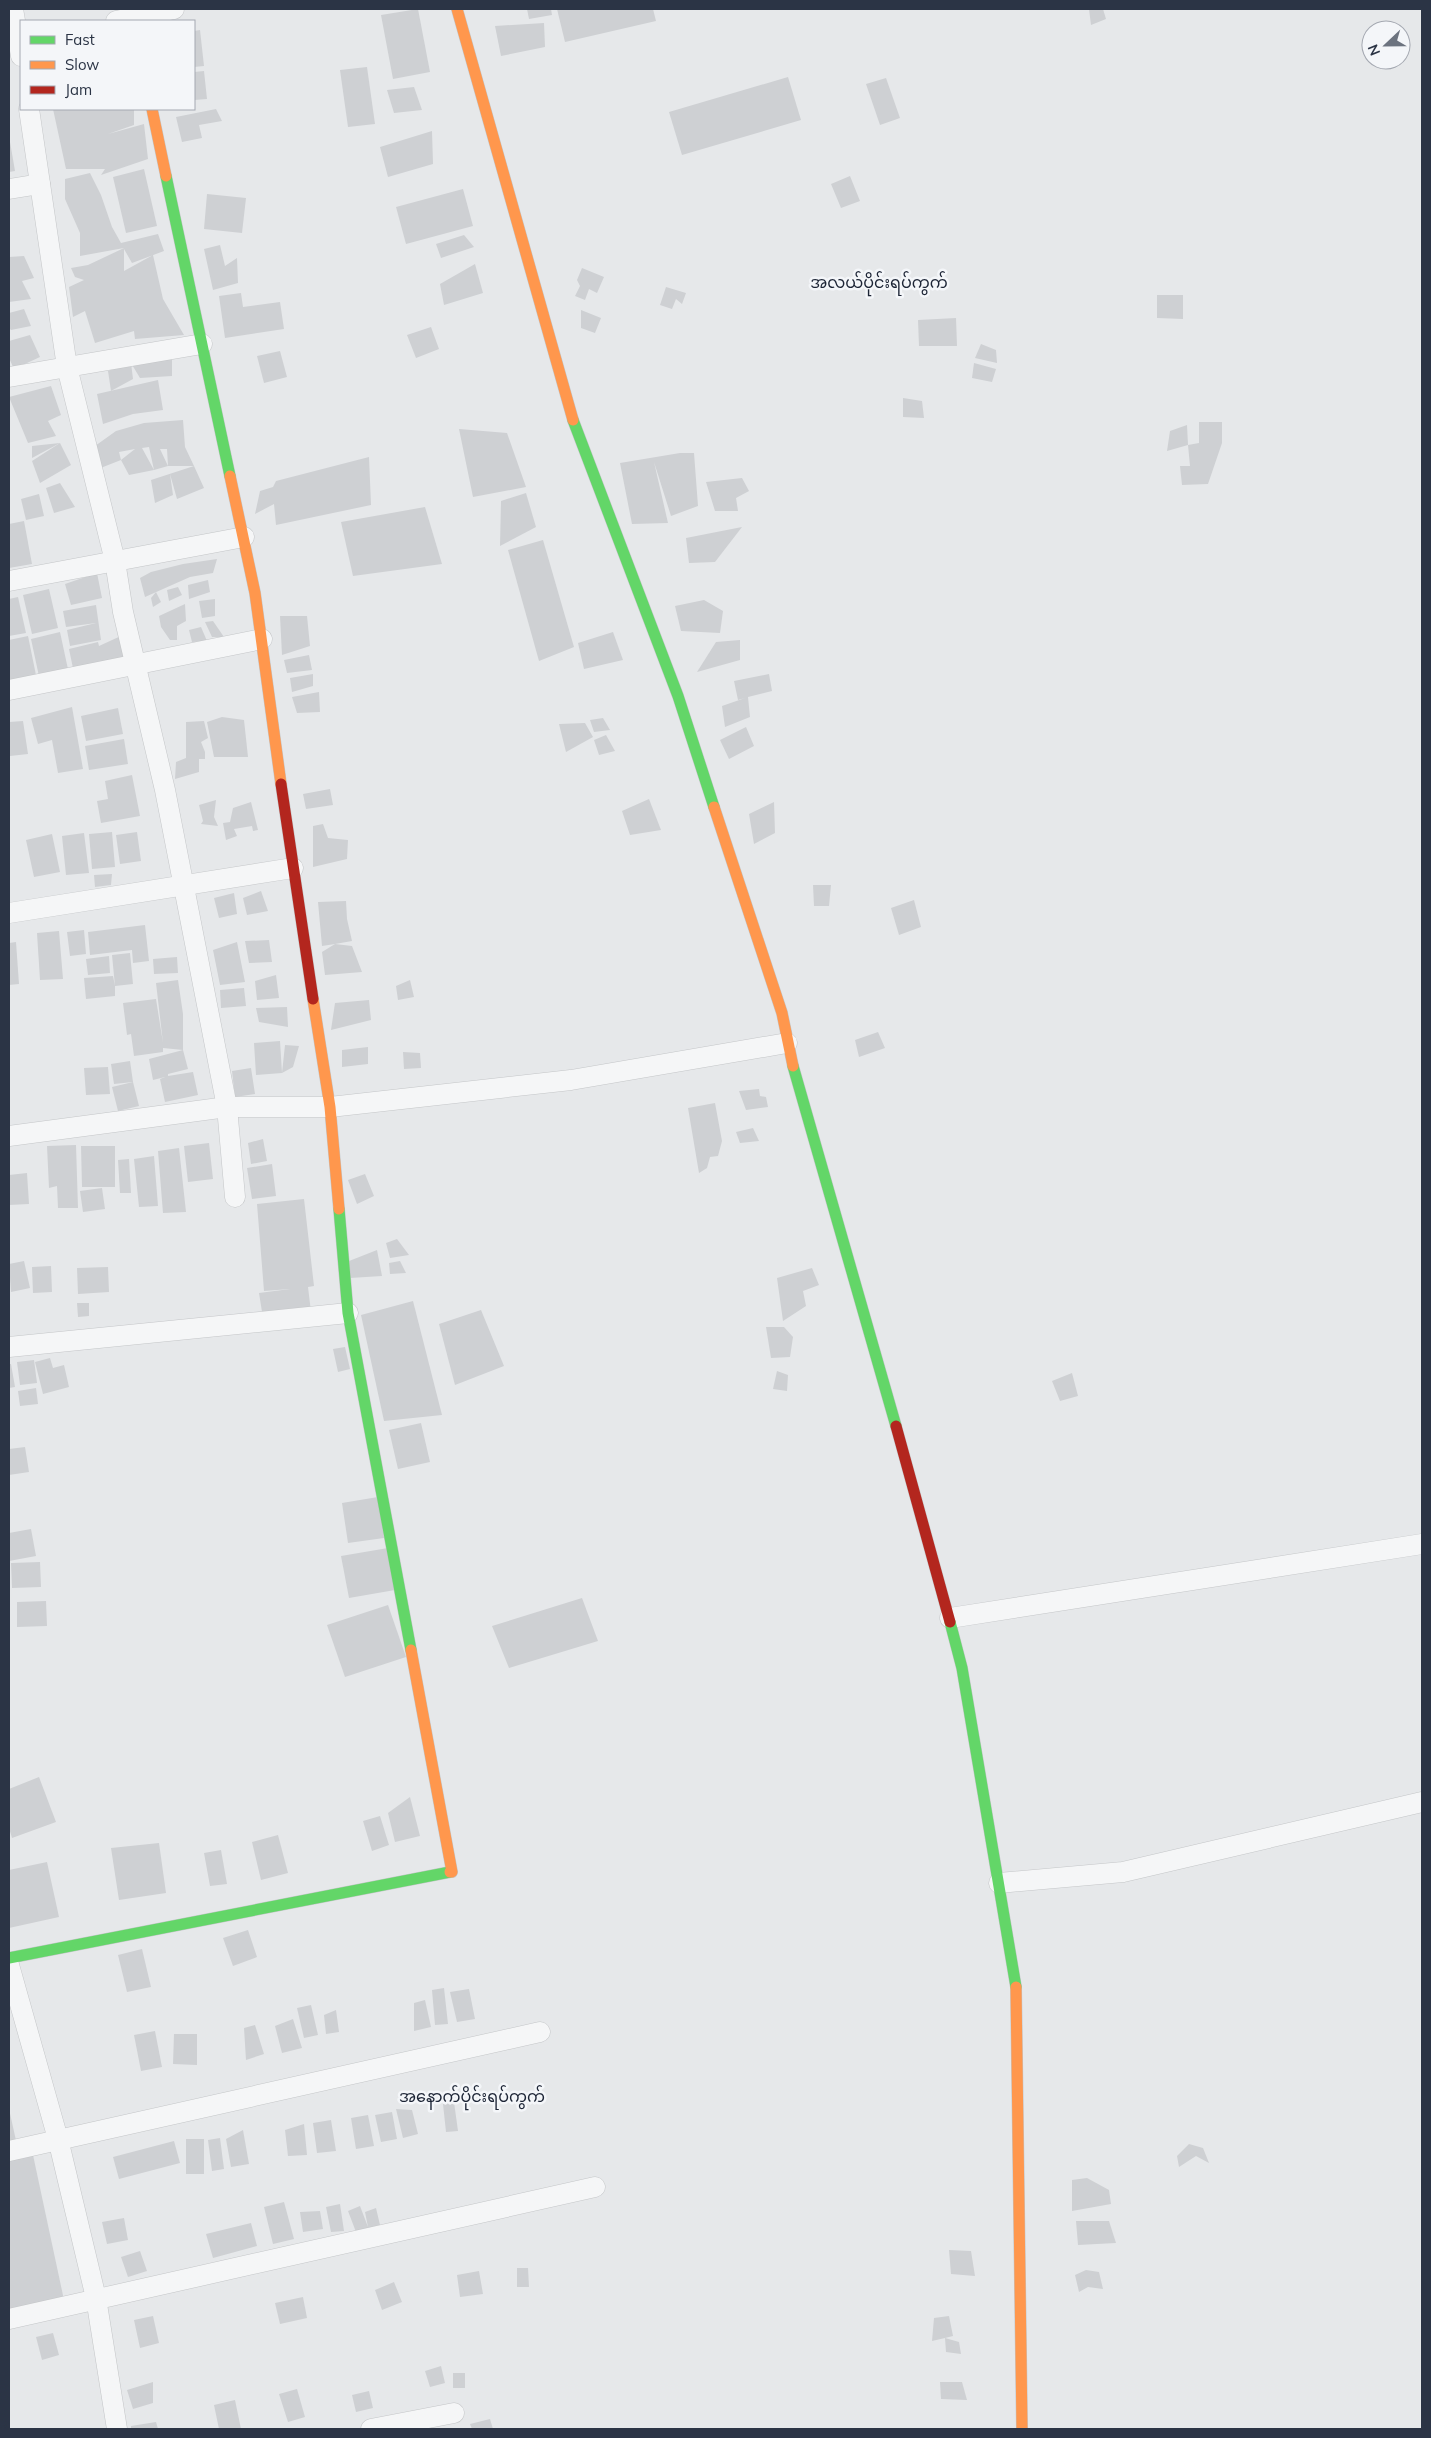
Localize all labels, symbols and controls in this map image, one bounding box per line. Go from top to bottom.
legend [20,20,195,110]
north arrow [1361,20,1411,70]
text: Fast [65,30,95,49]
text: N [1364,42,1384,58]
text: Slow [65,55,99,74]
text: Jam [65,80,92,99]
district label: အလယ်ပိုင်းရပ်ကွက် [810,271,948,297]
district label: အနောက်ပိုင်းရပ်ကွက် [399,2085,545,2111]

